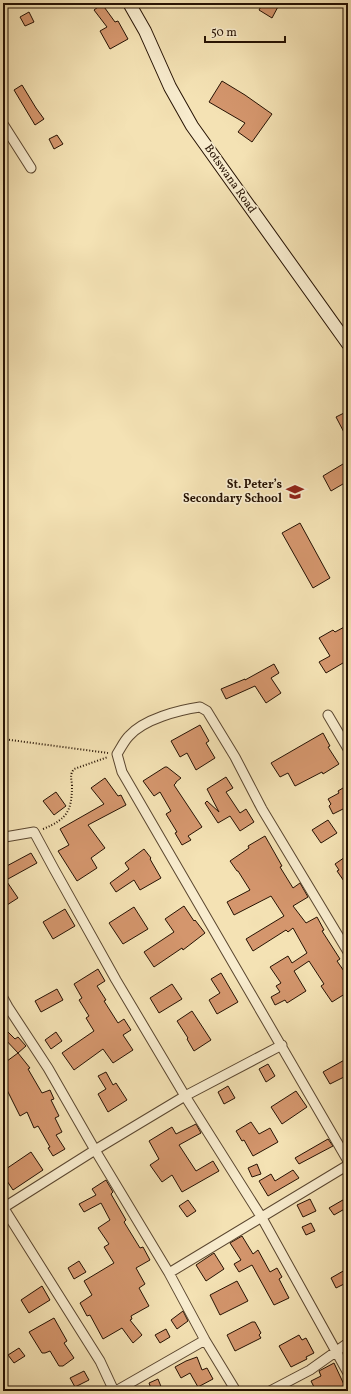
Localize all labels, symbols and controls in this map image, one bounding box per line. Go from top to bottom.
scale bar [205,18,285,44]
text: 50 m [211,25,237,41]
street label: Botswana Road [200,141,260,217]
place label: St. Peter’s Secondary School [183,477,282,507]
school or university icon: St. Peter’s Secondary School [285,482,305,502]

